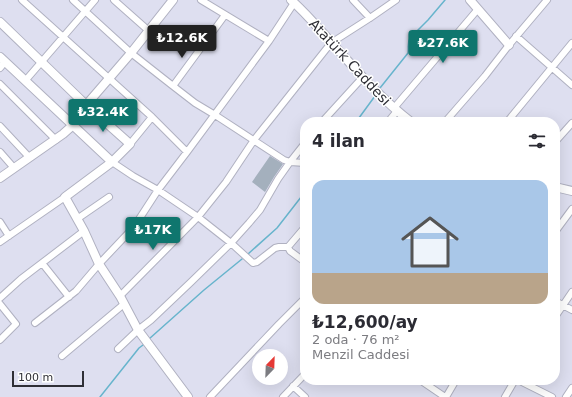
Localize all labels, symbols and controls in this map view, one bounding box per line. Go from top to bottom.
street label: Atatürk Caddesi [306,16,394,108]
pin: ₺12.6K [149,25,215,59]
text: ₺12.6K [156,30,208,45]
pin: ₺27.6K [410,30,476,64]
text: ₺27.6K [417,35,469,50]
pin: ₺32.4K [70,99,136,133]
text: ₺32.4K [77,104,129,119]
icon: filters [526,130,548,152]
text: 4 ilan [312,131,365,151]
icon: home [394,206,466,278]
pin: ₺17K [129,217,177,251]
text: ₺17K [134,222,172,237]
text: ₺12,600/ay [312,312,418,332]
text: 2 oda · 76 m² [312,332,400,347]
text: Menzil Caddesi [312,347,410,362]
north arrow [252,349,288,385]
map controls [252,349,288,385]
scale bar [12,369,84,388]
text: 100 m [18,371,53,384]

